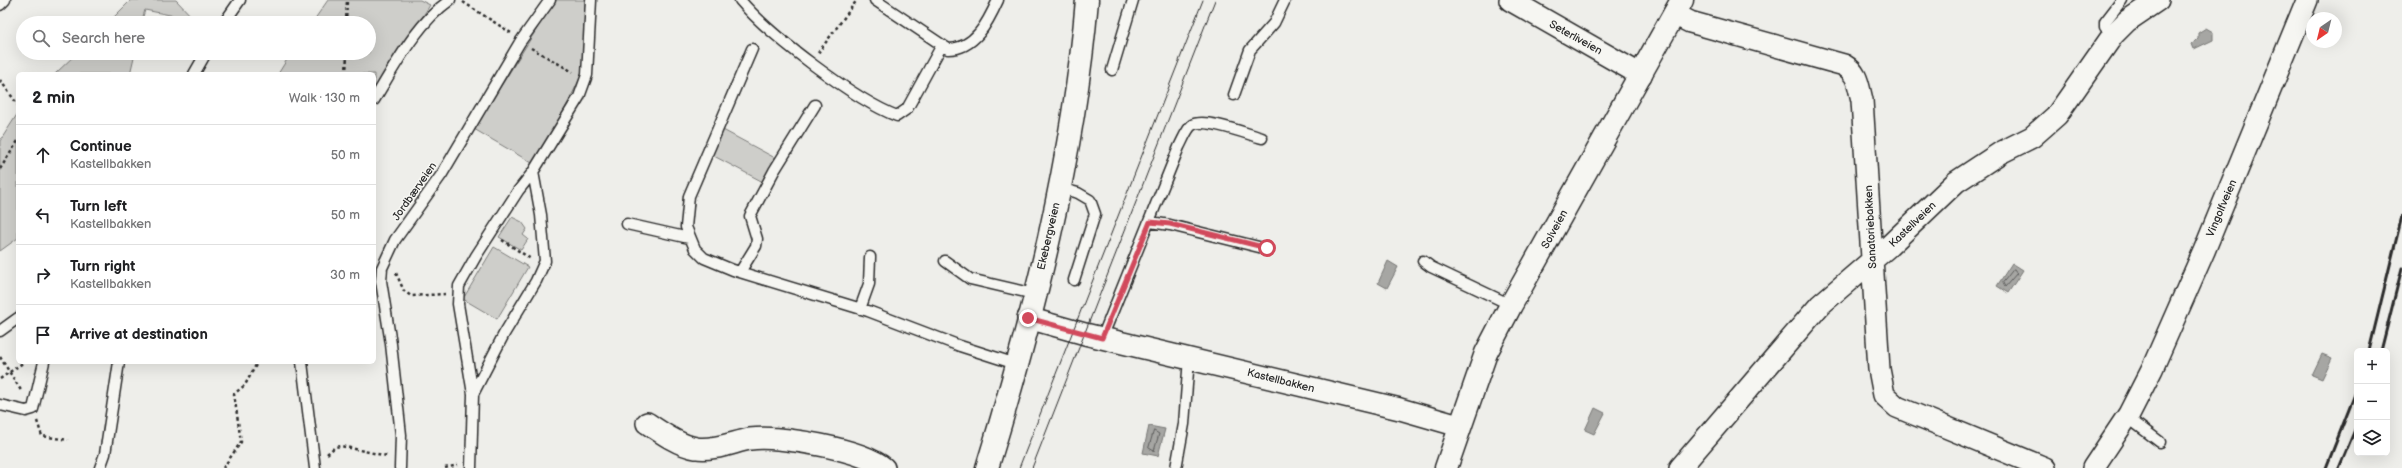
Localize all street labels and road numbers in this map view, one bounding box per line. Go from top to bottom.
street label: Seterliveien [1547,18,1604,57]
street label: Jordbærveien [389,160,439,223]
street label: Vingolfveien [2204,178,2239,239]
street label: Sanatoriebakken [1862,185,1879,269]
street label: Kastellveien [1886,199,1938,250]
street label: Ekebergveien [1034,201,1063,271]
street label: Solveien [1538,208,1570,251]
street label: Kastellbakken [1246,366,1316,395]

